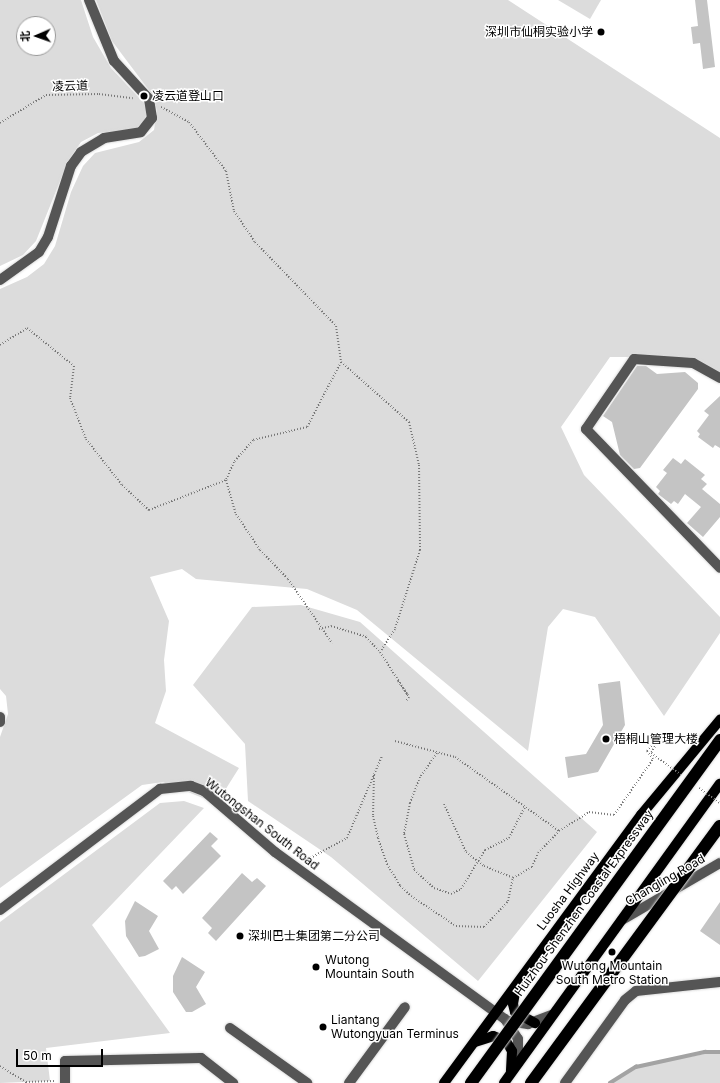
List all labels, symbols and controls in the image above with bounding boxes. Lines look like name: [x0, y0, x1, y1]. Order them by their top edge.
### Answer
north arrow: [16, 16, 56, 56]
place label: 深圳市仙桐实验小学: [485, 25, 593, 39]
marker: 深圳市仙桐实验小学: [596, 27, 606, 37]
text: 北: [18, 31, 32, 42]
street label: 凌云道: [52, 78, 88, 94]
place label: 凌云道登山口: [152, 89, 224, 103]
marker: 凌云道登山口: [139, 91, 149, 101]
place label: 梧桐山管理大楼: [614, 732, 698, 746]
marker: 梧桐山管理大楼: [601, 734, 611, 744]
street label: Wutongshan South Road: [202, 775, 322, 873]
street label: Huizhou-Shenzhen Coastal Expressway: [512, 807, 656, 999]
street label: Luosha Highway: [534, 849, 602, 933]
street label: Changling Road: [623, 851, 707, 909]
place label: 深圳巴士集团第二分公司: [248, 929, 380, 943]
marker: 深圳巴士集团第二分公司: [235, 931, 245, 941]
marker: Wutong Mountain South Metro Station: [607, 947, 617, 957]
place label: Wutong Mountain South: [325, 953, 414, 981]
place label: Wutong Mountain South Metro Station: [556, 959, 668, 987]
marker: Wutong Mountain South: [310, 961, 322, 973]
place label: Liantang Wutongyuan Terminus: [331, 1013, 459, 1041]
marker: Liantang Wutongyuan Terminus: [318, 1022, 328, 1032]
scale bar: [18, 1041, 105, 1067]
text: 50 m: [23, 1048, 52, 1063]

